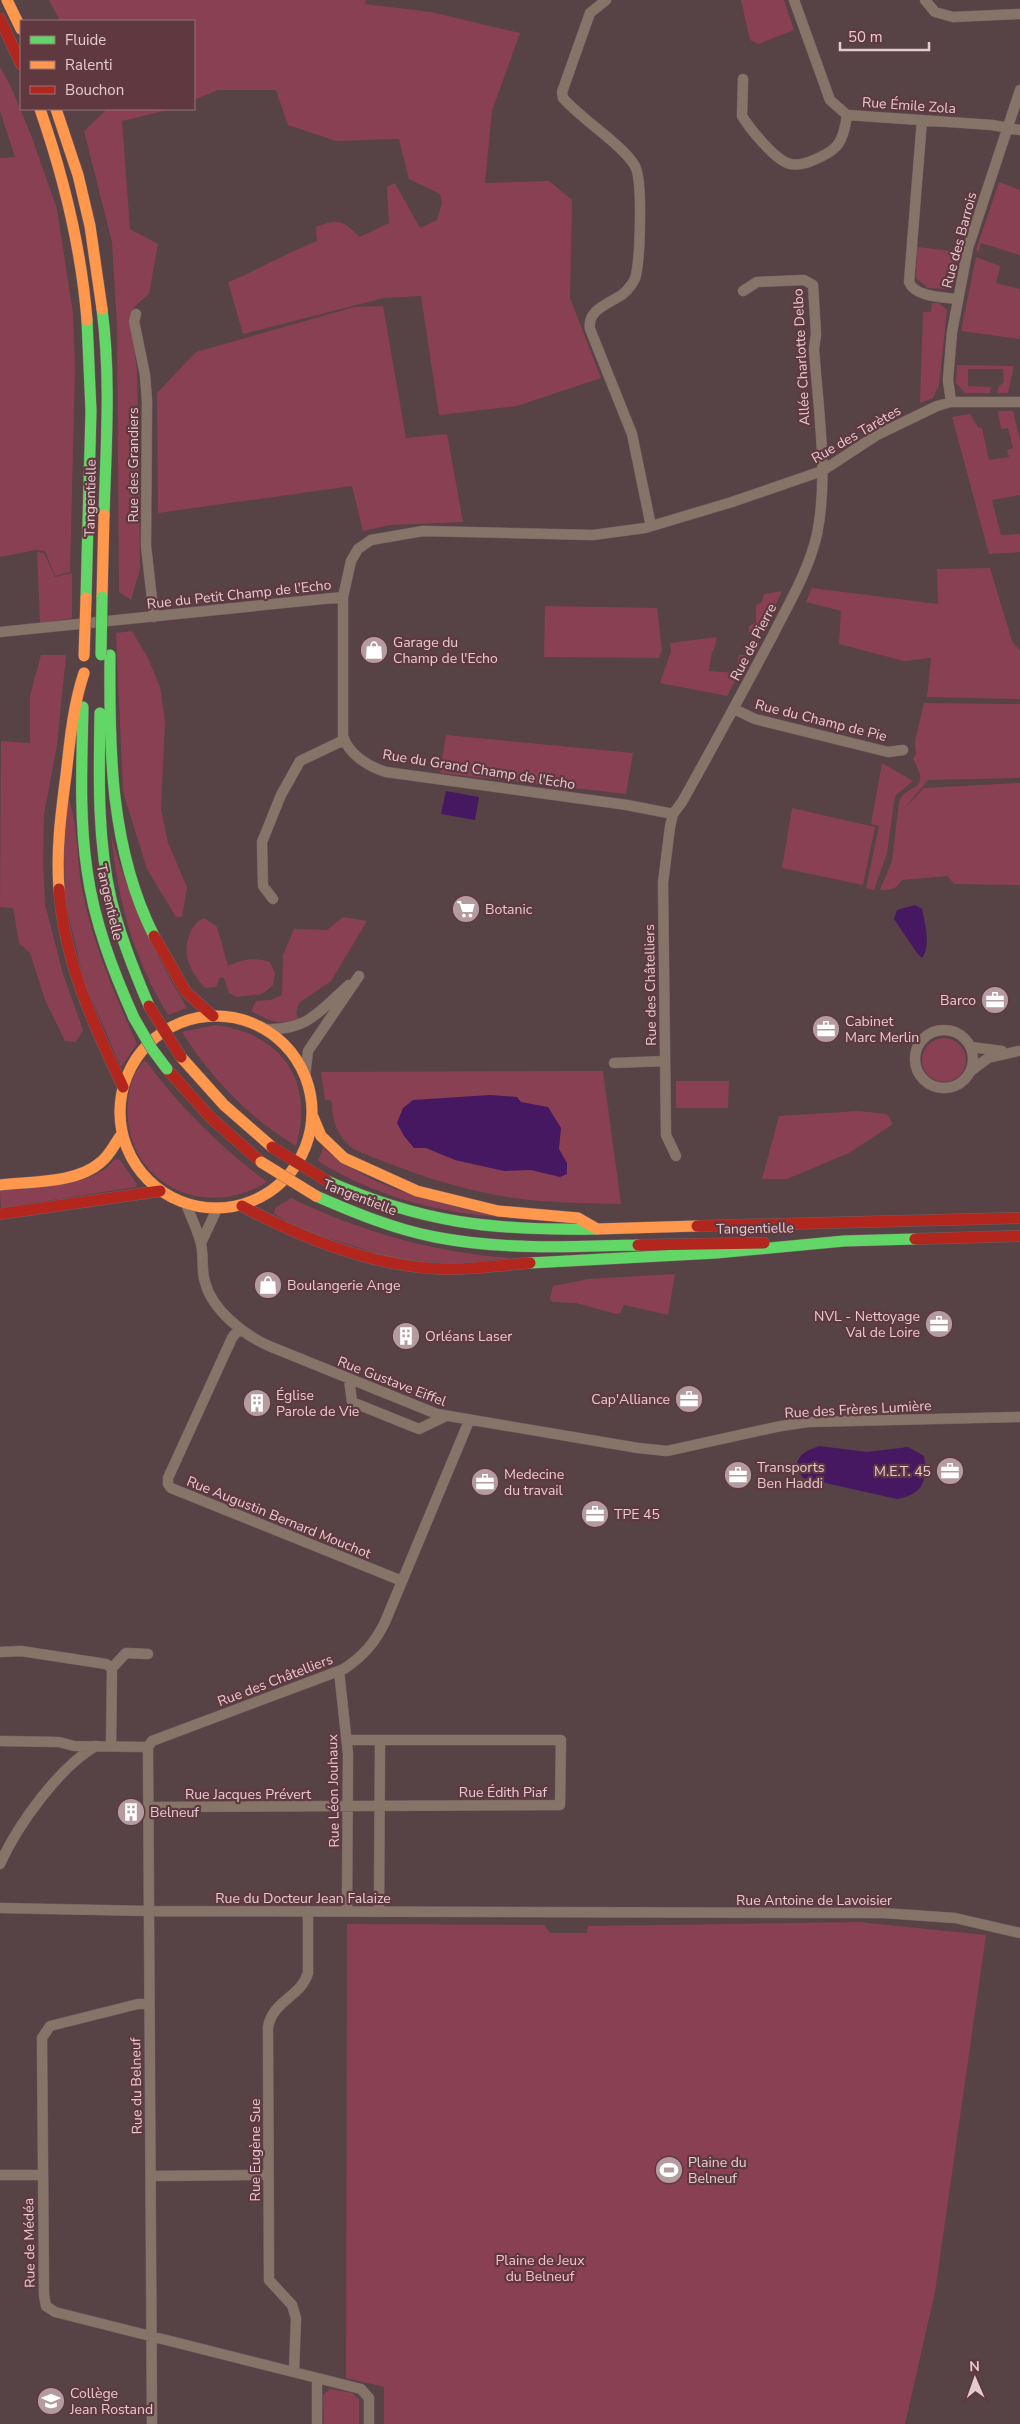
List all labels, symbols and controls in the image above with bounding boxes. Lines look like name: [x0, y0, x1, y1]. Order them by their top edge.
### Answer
legend: [20, 20, 195, 110]
scale bar: [840, 20, 929, 52]
text: 50 m: [848, 27, 883, 47]
text: Fluide: [65, 30, 106, 50]
text: Ralenti: [65, 55, 113, 75]
text: Bouchon: [65, 80, 124, 100]
street label: Rue Émile Zola: [861, 93, 957, 118]
street label: Rue des Barrois: [938, 190, 982, 290]
street label: Allée Charlotte Delbo: [788, 288, 815, 426]
street label: Rue des Tarètes: [808, 401, 905, 468]
street label: Rue des Grandiers: [124, 407, 143, 523]
street label: Tangentielle: [80, 459, 101, 537]
street label: Rue du Petit Champ de l'Echo: [146, 575, 332, 614]
street label: Rue de Pierre: [726, 600, 781, 684]
place label: Garage du Champ de l'Echo: [393, 633, 498, 668]
shop icon: Garage du Champ de l'Echo: [359, 635, 389, 665]
street label: Rue du Champ de Pie: [753, 695, 889, 746]
street label: Rue du Grand Champ de l'Echo: [381, 745, 577, 794]
street label: Tangentielle: [92, 862, 127, 942]
supermarket icon: Botanic: [451, 894, 481, 924]
place label: Botanic: [485, 900, 533, 919]
street label: Rue des Châtelliers: [640, 924, 661, 1046]
office icon: Barco: [980, 985, 1010, 1015]
place label: Barco: [940, 991, 976, 1010]
place label: Cabinet Marc Merlin: [845, 1012, 919, 1047]
office icon: Cabinet Marc Merlin: [811, 1014, 841, 1044]
street label: Tangentielle: [320, 1175, 399, 1220]
street label: Tangentielle: [716, 1218, 794, 1239]
shop icon: Boulangerie Ange: [253, 1270, 283, 1300]
place label: Boulangerie Ange: [287, 1276, 400, 1295]
place label: NVL - Nettoyage Val de Loire: [814, 1307, 920, 1342]
office icon: NVL - Nettoyage Val de Loire: [924, 1309, 954, 1339]
building icon: Orléans Laser: [391, 1321, 421, 1351]
place label: Orléans Laser: [425, 1327, 512, 1346]
street label: Rue Gustave Eiffel: [335, 1352, 450, 1411]
office icon: Cap'Alliance: [674, 1384, 704, 1414]
place label: Église Parole de Vie: [276, 1386, 359, 1421]
building icon: Église Parole de Vie: [242, 1388, 272, 1418]
place label: Cap'Alliance: [591, 1390, 670, 1409]
street label: Rue des Frères Lumière: [784, 1396, 932, 1423]
office icon: M.E.T. 45: [935, 1456, 965, 1486]
place label: Transports Ben Haddi: [757, 1458, 825, 1493]
office icon: Transports Ben Haddi: [723, 1460, 753, 1490]
place label: M.E.T. 45: [874, 1462, 931, 1481]
place label: Medecine du travail: [504, 1465, 564, 1500]
office icon: Medecine du travail: [470, 1467, 500, 1497]
street label: Rue Augustin Bernard Mouchot: [184, 1472, 374, 1563]
office icon: TPE 45: [580, 1499, 610, 1529]
place label: TPE 45: [614, 1505, 660, 1524]
street label: Rue des Châtelliers: [215, 1650, 336, 1711]
street label: Rue Léon Jouhaux: [323, 1734, 344, 1848]
street label: Rue Édith Piaf: [459, 1783, 548, 1802]
street label: Rue Jacques Prévert: [185, 1785, 311, 1804]
building icon: Belneuf: [116, 1797, 146, 1827]
place label: Belneuf: [150, 1803, 199, 1822]
street label: Rue du Docteur Jean Falaize: [215, 1889, 391, 1908]
street label: Rue Antoine de Lavoisier: [736, 1891, 892, 1910]
street label: Rue du Belneuf: [126, 2037, 147, 2135]
street label: Rue Eugène Sue: [246, 2099, 265, 2201]
place label: Plaine du Belneuf: [688, 2153, 747, 2188]
sports icon: Plaine du Belneuf: [654, 2155, 684, 2185]
street label: Rue de Médéa: [19, 2198, 40, 2288]
park label: Plaine de Jeux du Belneuf: [495, 2251, 585, 2286]
north arrow: [950, 2354, 1000, 2404]
text: N: [969, 2357, 980, 2376]
place label: Collège Jean Rostand: [69, 2384, 153, 2419]
school or university icon: Collège Jean Rostand: [36, 2386, 66, 2416]

